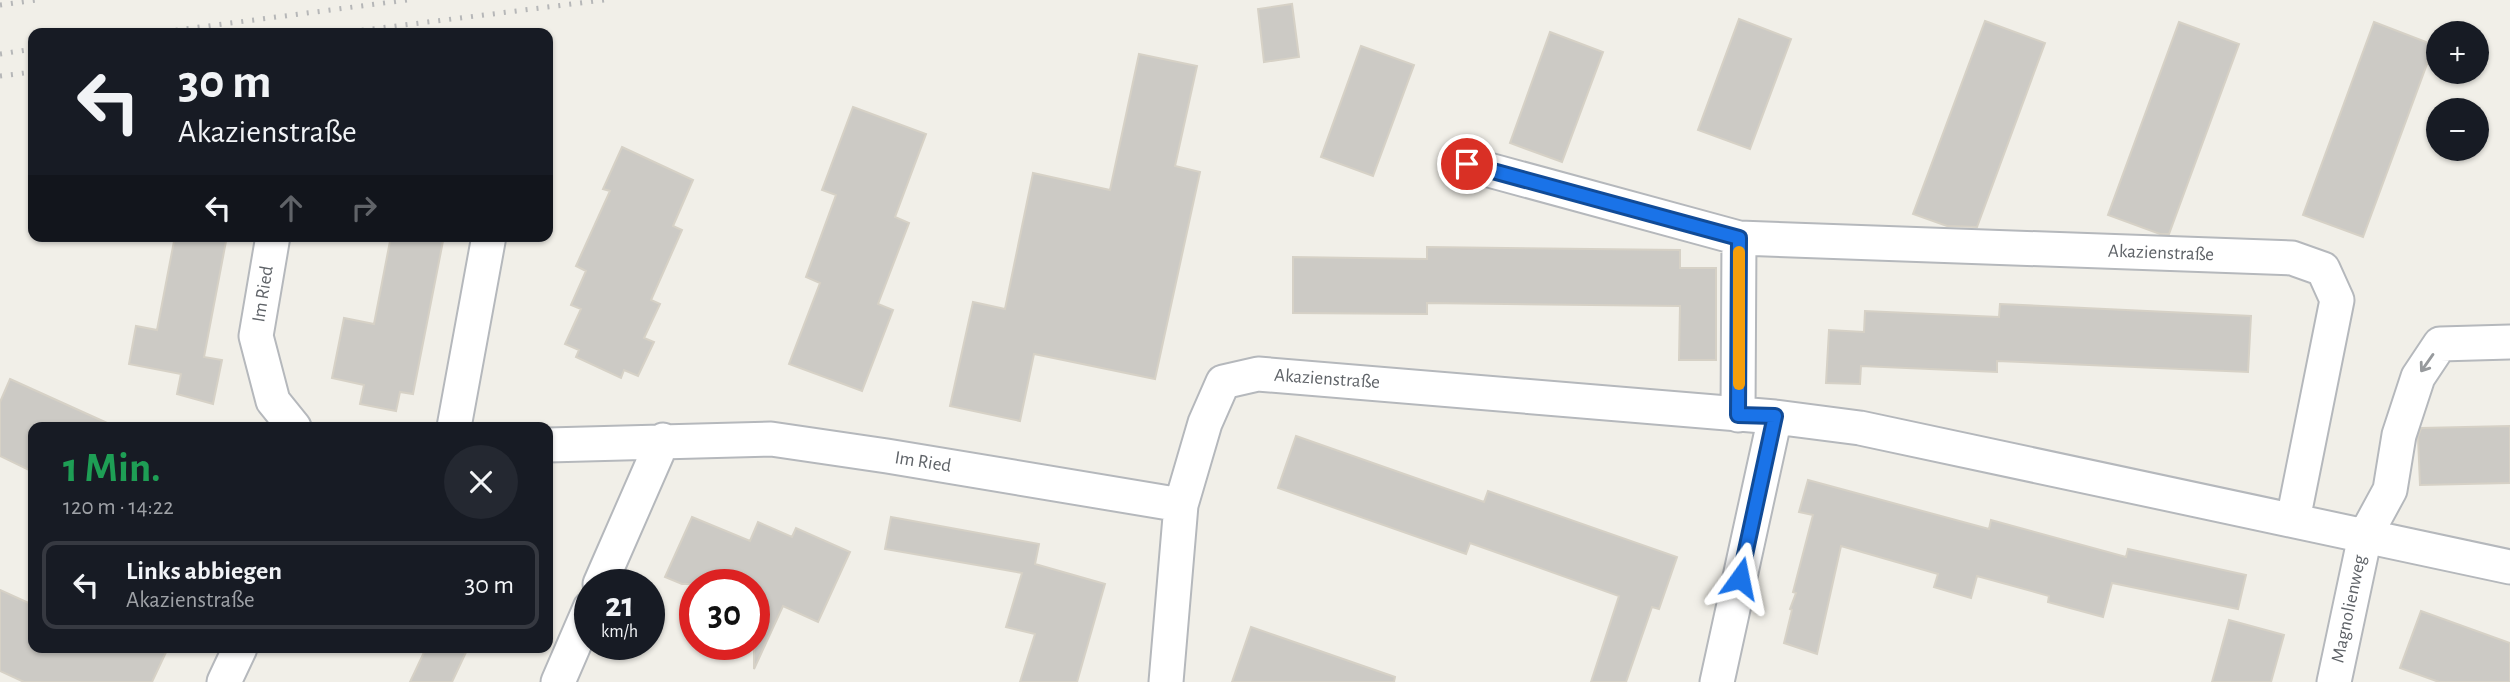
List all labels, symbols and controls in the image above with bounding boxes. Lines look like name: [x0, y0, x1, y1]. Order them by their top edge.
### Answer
map controls: [2426, 21, 2489, 161]
button: +: [2426, 21, 2489, 84]
icon: left: [63, 56, 154, 147]
text: 30 m: [178, 58, 272, 107]
button: −: [2426, 98, 2489, 161]
text: Akazienstraße: [178, 116, 357, 148]
pin: [1437, 134, 1497, 194]
icon: arrive: [1448, 145, 1486, 183]
icon: left: [199, 189, 237, 227]
icon: ahead: [272, 189, 310, 227]
icon: right: [345, 189, 383, 227]
street label: Akazienstraße: [2108, 242, 2214, 264]
street label: Im Ried: [249, 264, 277, 324]
one-way arrow: [2420, 353, 2434, 372]
street label: Akazienstraße: [1273, 366, 1381, 392]
button: close: [444, 445, 518, 519]
text: 1 Min.: [63, 447, 161, 489]
street label: Im Ried: [893, 448, 953, 476]
text: 120 m · 14:22: [63, 496, 174, 519]
position arrow: [1703, 541, 1777, 615]
street label: Magnolienweg: [2328, 553, 2370, 665]
text: Links abbiegen: [126, 558, 282, 584]
icon: left: [67, 566, 105, 604]
speed limit sign: 30: [679, 569, 770, 660]
text: 30 m: [464, 572, 514, 598]
text: 21: [605, 588, 634, 623]
text: Akazienstraße: [126, 589, 254, 612]
text: km/h: [601, 623, 638, 641]

